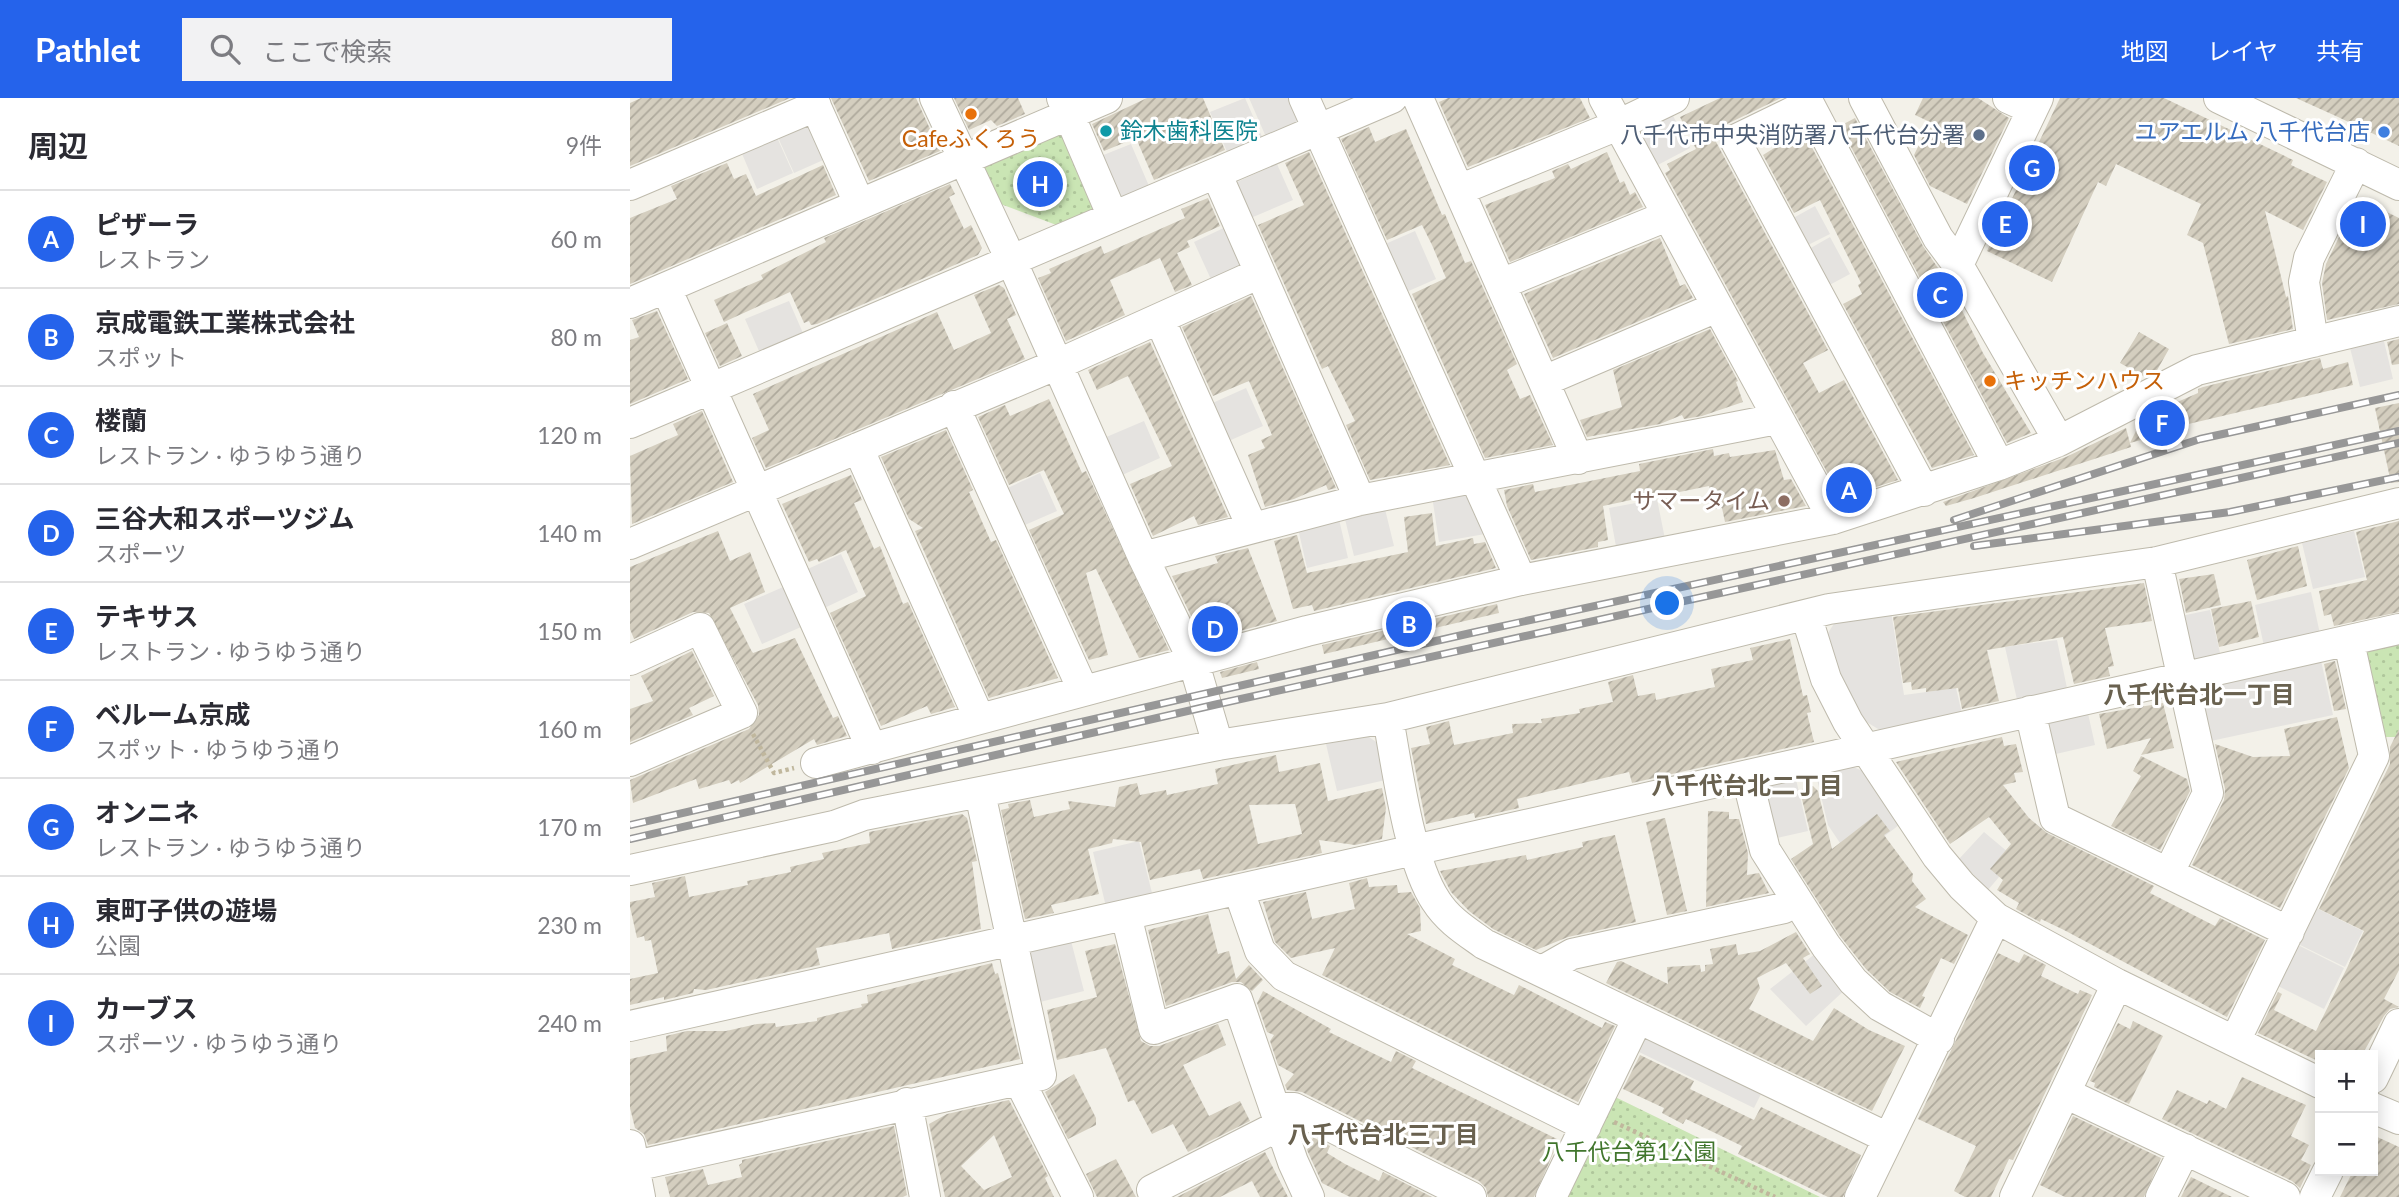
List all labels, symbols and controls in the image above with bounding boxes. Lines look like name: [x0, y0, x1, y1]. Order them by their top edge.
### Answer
search box: [182, 18, 672, 81]
text: Pathlet: [35, 29, 140, 69]
icon: search: [206, 30, 244, 68]
text: ここで検索: [262, 35, 392, 67]
text: 地図: [2121, 36, 2169, 65]
text: レイヤ: [2207, 36, 2278, 65]
text: 共有: [2316, 36, 2364, 65]
marker: Cafeふくろう: [963, 106, 979, 122]
place label: 鈴木歯科医院: [1120, 116, 1258, 144]
place label: ユアエルム 八千代台店: [2135, 117, 2370, 145]
place label: 八千代市中央消防署八千代台分署: [1620, 120, 1965, 148]
marker: 鈴木歯科医院: [1098, 123, 1114, 139]
place label: Cafeふくろう: [902, 124, 1040, 152]
marker: ユアエルム 八千代台店: [2376, 124, 2392, 140]
text: 周辺: [28, 127, 88, 163]
marker: 八千代市中央消防署八千代台分署: [1971, 127, 1987, 143]
text: 9件: [566, 131, 602, 159]
pin: G: [2009, 142, 2055, 194]
pin: H: [1017, 158, 1063, 210]
pin: E: [1982, 198, 2028, 250]
pin: I: [2340, 198, 2386, 250]
text: ピザーラ: [95, 208, 199, 240]
text: A: [43, 225, 59, 253]
text: 60 m: [551, 225, 602, 253]
text: レストラン: [95, 245, 210, 273]
pin: C: [1917, 269, 1963, 321]
text: 京成電鉄工業株式会社: [95, 306, 355, 338]
text: B: [43, 323, 59, 351]
text: 80 m: [551, 323, 602, 351]
text: スポット: [95, 343, 187, 371]
place label: キッチンハウス: [2004, 366, 2165, 394]
marker: キッチンハウス: [1982, 373, 1998, 389]
pin: F: [2139, 397, 2185, 449]
text: 楼蘭: [95, 404, 147, 436]
text: C: [43, 421, 59, 449]
text: 120 m: [537, 421, 602, 449]
text: レストラン · ゆうゆう通り: [95, 441, 366, 469]
pin: A: [1826, 464, 1872, 516]
place label: サマータイム: [1632, 486, 1770, 514]
marker: サマータイム: [1776, 493, 1792, 509]
text: 三谷大和スポーツジム: [95, 502, 354, 534]
text: D: [42, 519, 60, 547]
text: 140 m: [537, 519, 602, 547]
text: スポーツ: [95, 539, 187, 567]
your location: [1650, 586, 1684, 620]
pin: B: [1386, 598, 1432, 650]
text: テキサス: [95, 600, 198, 632]
pin: D: [1192, 603, 1238, 655]
text: E: [44, 617, 58, 645]
text: 150 m: [537, 617, 602, 645]
text: レストラン · ゆうゆう通り: [95, 637, 366, 665]
district label: 八千代台北一丁目: [2103, 679, 2295, 708]
text: ベルーム京成: [95, 698, 250, 730]
text: F: [44, 715, 58, 743]
text: 160 m: [537, 715, 602, 743]
text: スポット · ゆうゆう通り: [95, 735, 343, 763]
district label: 八千代台北二丁目: [1651, 770, 1843, 799]
text: オンニネ: [95, 796, 199, 828]
text: G: [43, 813, 59, 841]
text: 170 m: [537, 813, 602, 841]
text: レストラン · ゆうゆう通り: [95, 833, 366, 861]
text: 東町子供の遊場: [95, 894, 277, 926]
text: H: [42, 911, 60, 939]
text: 230 m: [537, 911, 602, 939]
text: 公園: [95, 931, 141, 959]
text: カーブス: [95, 992, 197, 1024]
text: I: [48, 1009, 54, 1037]
text: 240 m: [537, 1009, 602, 1037]
text: スポーツ · ゆうゆう通り: [95, 1029, 342, 1057]
map controls: [2315, 1050, 2378, 1176]
button: +: [2315, 1050, 2378, 1113]
button: −: [2315, 1113, 2378, 1176]
district label: 八千代台北三丁目: [1287, 1119, 1479, 1148]
park label: 八千代台第1公園: [1542, 1137, 1716, 1165]

